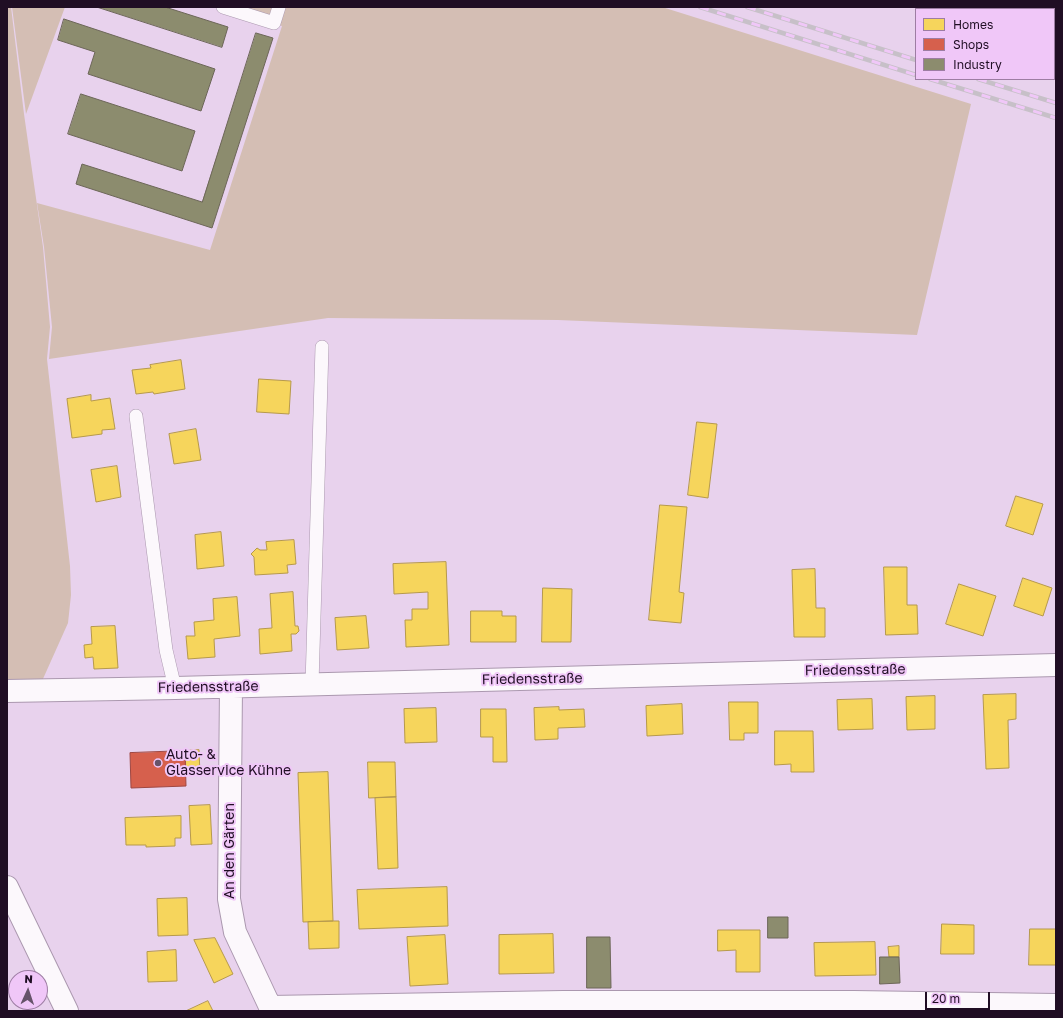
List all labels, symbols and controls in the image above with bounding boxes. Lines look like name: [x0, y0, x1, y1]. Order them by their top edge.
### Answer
legend: [915, 8, 1055, 80]
text: Homes: [953, 17, 993, 32]
text: Shops: [953, 37, 989, 52]
text: Industry: [953, 57, 1002, 72]
street label: Friedensstraße: [804, 661, 906, 679]
street label: Friedensstraße: [481, 670, 583, 688]
street label: Friedensstraße: [157, 678, 259, 696]
place label: Auto- & Glasservice Kühne: [166, 747, 291, 780]
marker: Auto- & Glasservice Kühne: [153, 758, 163, 768]
street label: An den Gärten: [222, 803, 238, 899]
north arrow: [8, 970, 48, 1010]
text: N: [24, 972, 33, 985]
scale bar: [927, 984, 992, 1010]
text: 20 m: [932, 991, 960, 1006]

